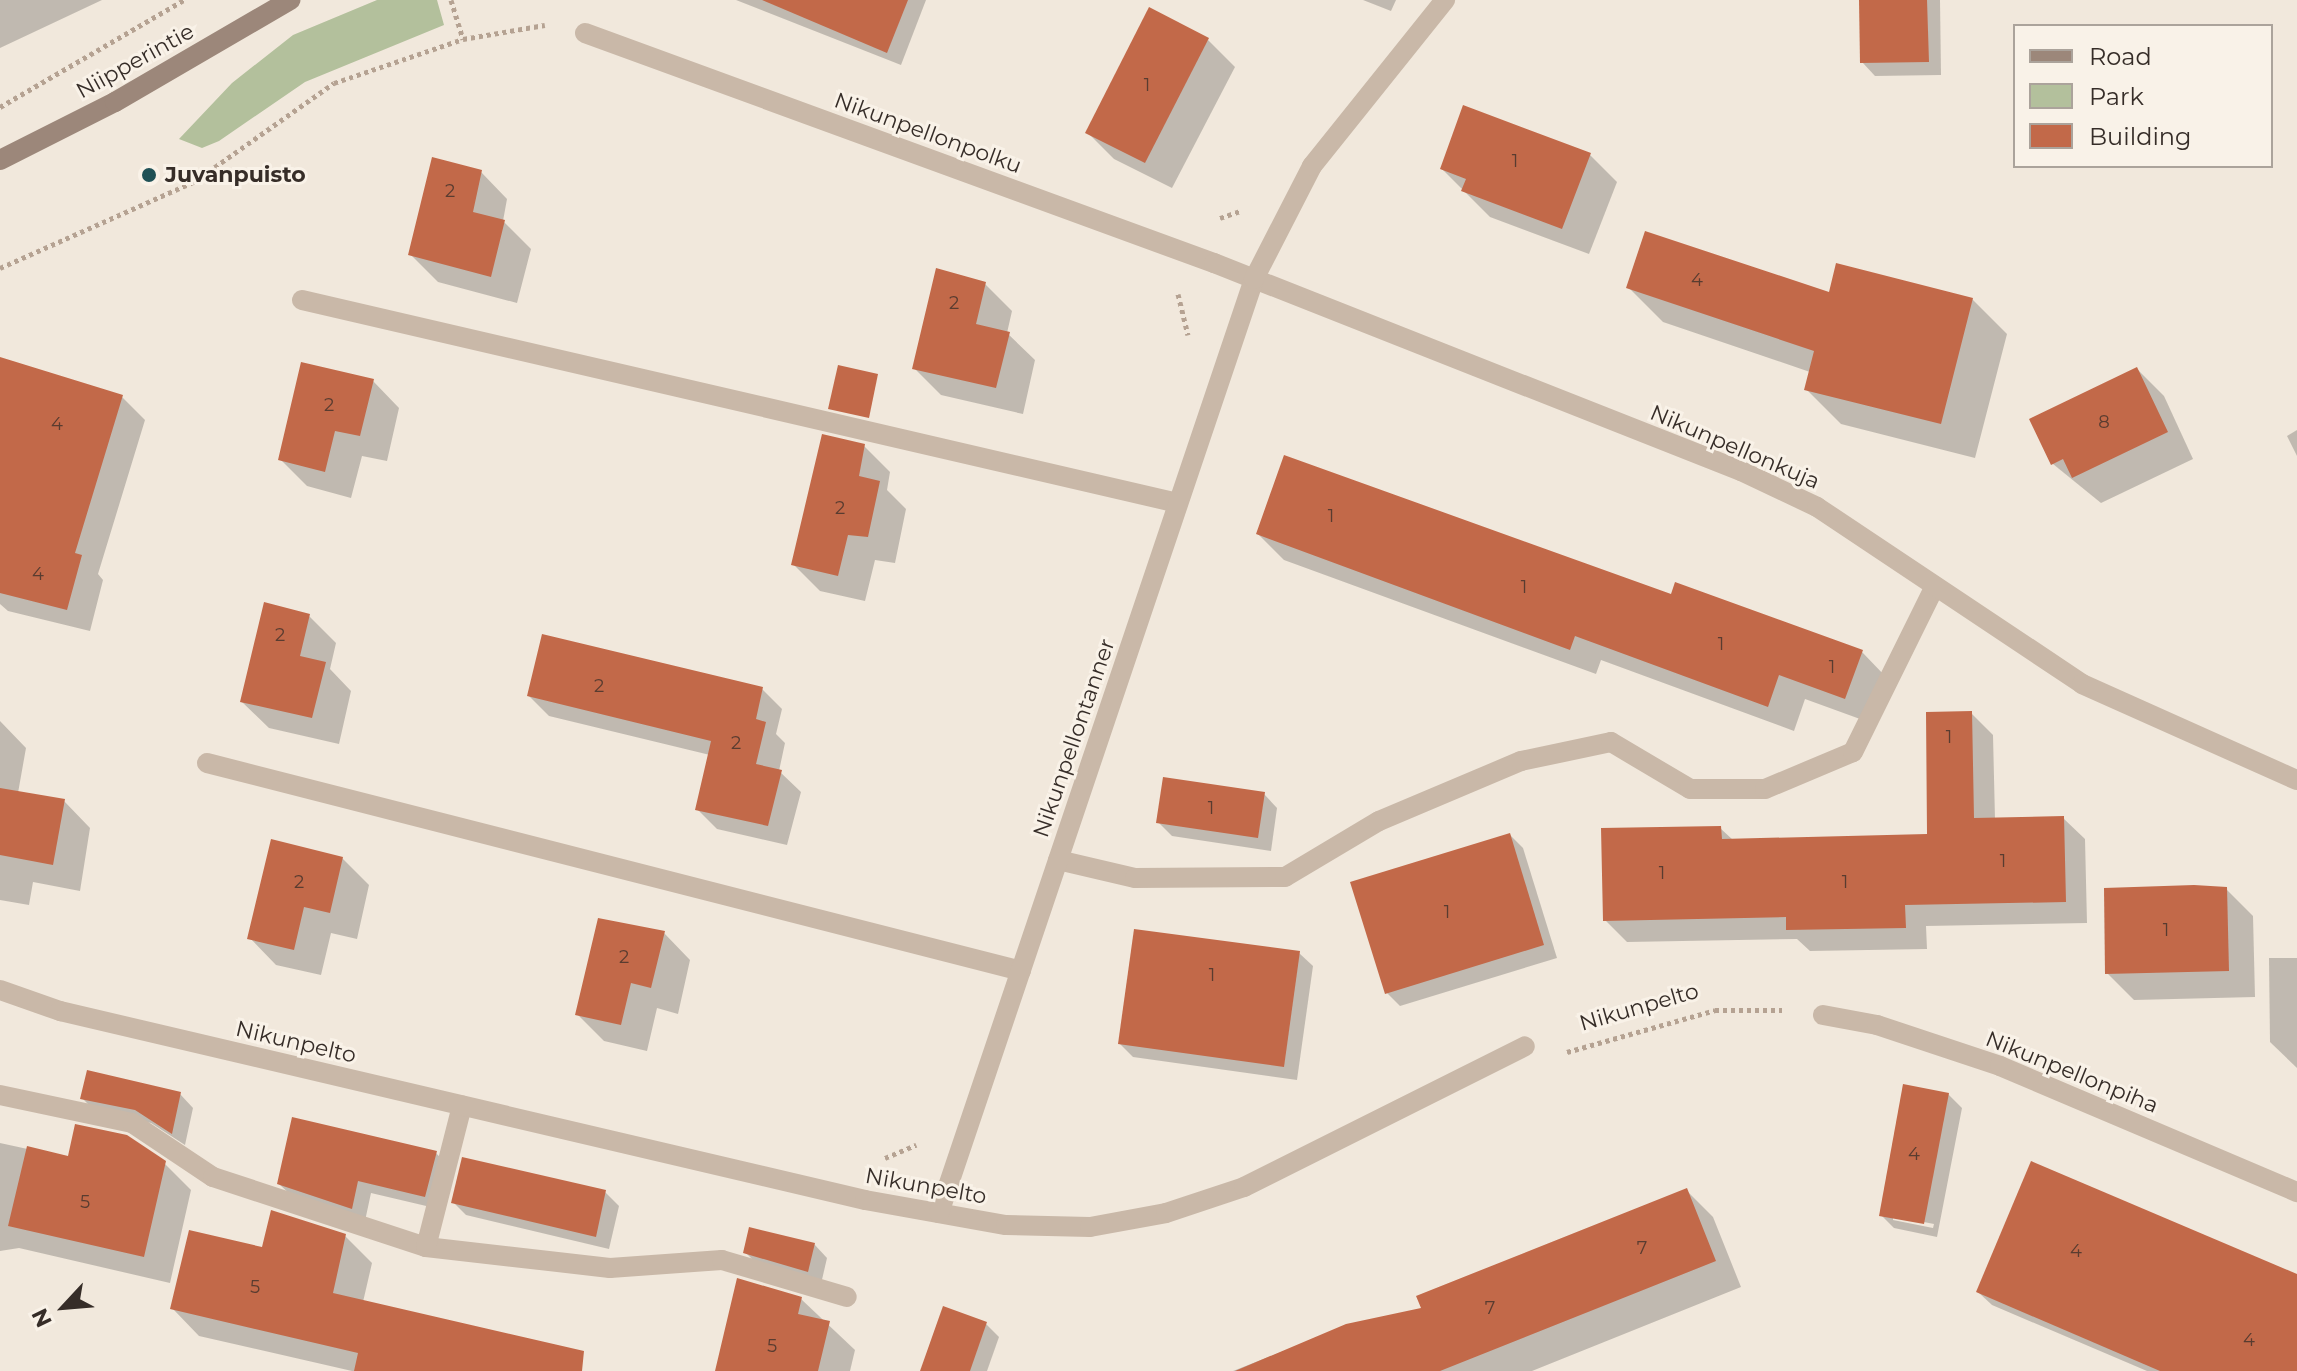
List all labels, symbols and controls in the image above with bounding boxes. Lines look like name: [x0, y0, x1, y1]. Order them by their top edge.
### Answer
street label: Niipperintie: [72, 18, 198, 104]
legend: [2013, 24, 2273, 168]
text: Road: [2089, 42, 2152, 71]
house number: 1: [1144, 74, 1150, 96]
text: Park: [2089, 82, 2144, 111]
street label: Nikunpellonpolku: [831, 87, 1025, 179]
text: Building: [2089, 122, 2192, 151]
house number: 1: [1512, 150, 1518, 172]
place label: Juvanpuisto: [165, 162, 306, 188]
marker: Juvanpuisto: [140, 166, 158, 184]
house number: 2: [445, 180, 455, 202]
house number: 4: [1691, 269, 1703, 291]
house number: 2: [949, 292, 959, 314]
house number: 2: [324, 394, 334, 416]
street label: Nikunpellonkuja: [1646, 399, 1824, 495]
house number: 8: [2098, 411, 2110, 433]
house number: 4: [51, 413, 63, 435]
house number: 2: [835, 497, 845, 519]
house number: 1: [1328, 505, 1334, 527]
house number: 4: [32, 563, 44, 585]
house number: 1: [1521, 576, 1527, 598]
house number: 2: [275, 624, 285, 646]
house number: 1: [1718, 633, 1724, 655]
street label: Nikunpellontanner: [1028, 635, 1120, 841]
house number: 1: [1829, 656, 1835, 678]
house number: 2: [594, 675, 604, 697]
house number: 1: [1946, 726, 1952, 748]
house number: 2: [731, 732, 741, 754]
house number: 1: [1208, 797, 1214, 819]
house number: 1: [2000, 850, 2006, 872]
house number: 1: [1659, 862, 1665, 884]
house number: 2: [294, 871, 304, 893]
house number: 1: [1842, 871, 1848, 893]
house number: 1: [1444, 901, 1450, 923]
house number: 1: [2163, 919, 2169, 941]
house number: 2: [619, 946, 629, 968]
house number: 1: [1209, 964, 1215, 986]
street label: Nikunpelto: [1576, 977, 1702, 1037]
street label: Nikunpelto: [233, 1015, 359, 1069]
street label: Nikunpellonpiha: [1982, 1025, 2162, 1119]
house number: 4: [1908, 1143, 1920, 1165]
street label: Nikunpelto: [863, 1162, 989, 1210]
house number: 5: [80, 1191, 90, 1213]
house number: 7: [1637, 1237, 1647, 1259]
house number: 4: [2070, 1240, 2082, 1262]
north arrow: [24, 1267, 104, 1347]
house number: 5: [250, 1276, 260, 1298]
house number: 7: [1485, 1297, 1495, 1319]
text: N: [26, 1304, 58, 1332]
house number: 4: [2243, 1329, 2255, 1351]
house number: 5: [767, 1335, 777, 1357]

